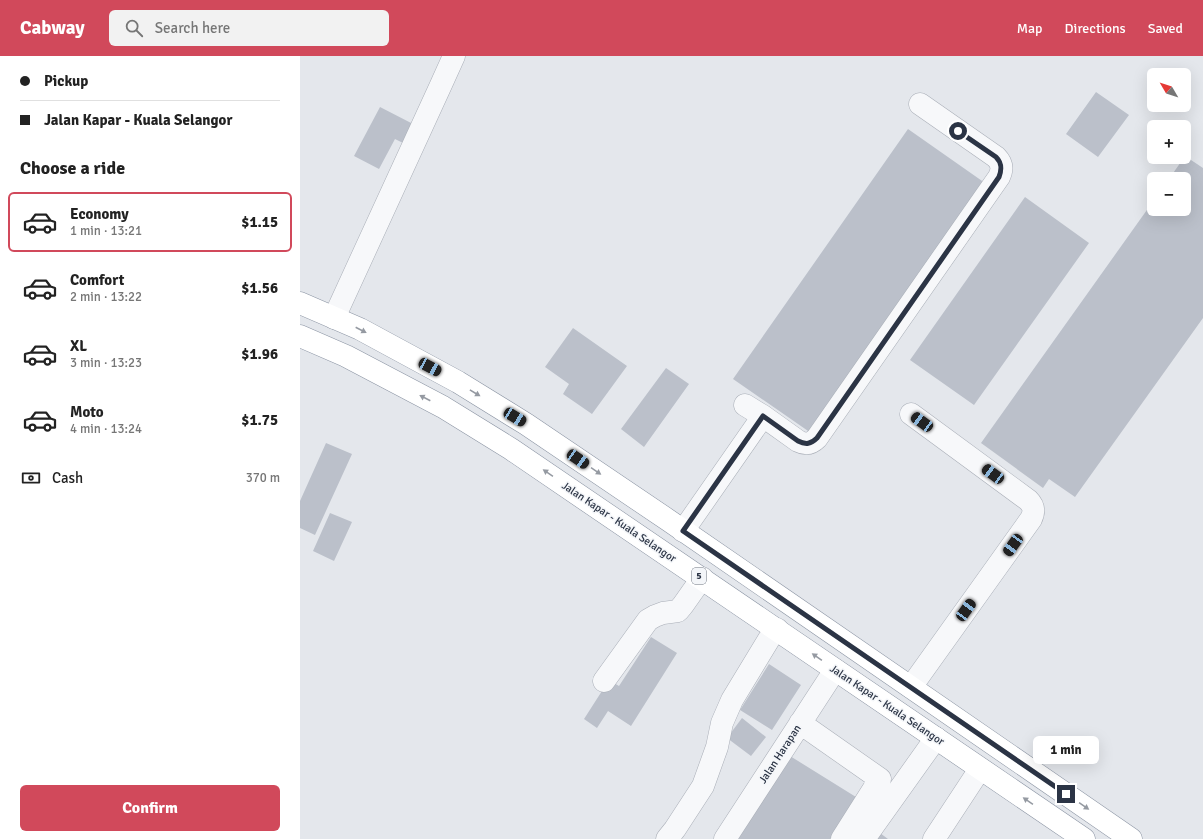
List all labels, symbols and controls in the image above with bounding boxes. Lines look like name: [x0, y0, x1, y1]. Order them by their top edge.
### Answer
search box: [109, 10, 389, 46]
text: Cabway: [20, 16, 85, 40]
icon: search: [123, 17, 145, 39]
text: Search here: [155, 19, 230, 37]
text: Map: [1017, 20, 1043, 37]
text: Directions: [1065, 20, 1126, 37]
text: Saved: [1148, 20, 1183, 37]
north arrow: [1147, 68, 1191, 112]
map controls: [1147, 68, 1191, 216]
text: Pickup: [44, 72, 88, 90]
text: Jalan Kapar - Kuala Selangor: [44, 111, 232, 129]
button: +: [1147, 120, 1191, 164]
route start: [949, 122, 967, 140]
text: Choose a ride: [20, 157, 125, 179]
button: −: [1147, 172, 1191, 216]
icon: car: [22, 204, 58, 240]
text: Economy: [70, 205, 129, 223]
text: $1.15: [241, 213, 278, 231]
text: 1 min · 13:21: [70, 223, 142, 239]
icon: car: [22, 270, 58, 306]
text: Comfort: [70, 271, 124, 289]
text: $1.56: [241, 279, 278, 297]
text: 2 min · 13:22: [70, 289, 142, 305]
one-way arrow: [356, 327, 367, 333]
icon: car: [22, 336, 58, 372]
text: XL: [70, 337, 87, 355]
text: $1.96: [241, 345, 278, 363]
text: 3 min · 13:23: [70, 355, 142, 371]
car: [417, 356, 443, 378]
one-way arrow: [469, 389, 481, 396]
one-way arrow: [420, 394, 431, 401]
icon: car: [22, 402, 58, 438]
text: Moto: [70, 403, 104, 421]
car: [502, 406, 528, 428]
car: [909, 410, 935, 434]
text: $1.75: [241, 411, 278, 429]
text: 4 min · 13:24: [70, 421, 142, 437]
car: [565, 447, 591, 471]
car: [980, 462, 1006, 486]
icon: cash: [20, 467, 42, 489]
one-way arrow: [591, 467, 601, 475]
text: Cash: [52, 469, 83, 487]
text: 370 m: [246, 470, 280, 486]
one-way arrow: [542, 470, 553, 477]
street label: Jalan Kapar - Kuala Selangor: [559, 479, 679, 565]
car: [1001, 532, 1025, 558]
road number: 5: [692, 568, 706, 584]
car: [954, 597, 978, 623]
one-way arrow: [812, 653, 822, 661]
street label: Jalan Kapar - Kuala Selangor: [827, 662, 947, 748]
street label: Jalan Harapan: [756, 722, 804, 786]
callout: 1 min: [1033, 736, 1099, 764]
text: 1 min: [1050, 742, 1082, 758]
button: Confirm: [20, 785, 280, 831]
route end: [1057, 785, 1075, 803]
one-way arrow: [1023, 797, 1034, 805]
one-way arrow: [1078, 803, 1090, 810]

